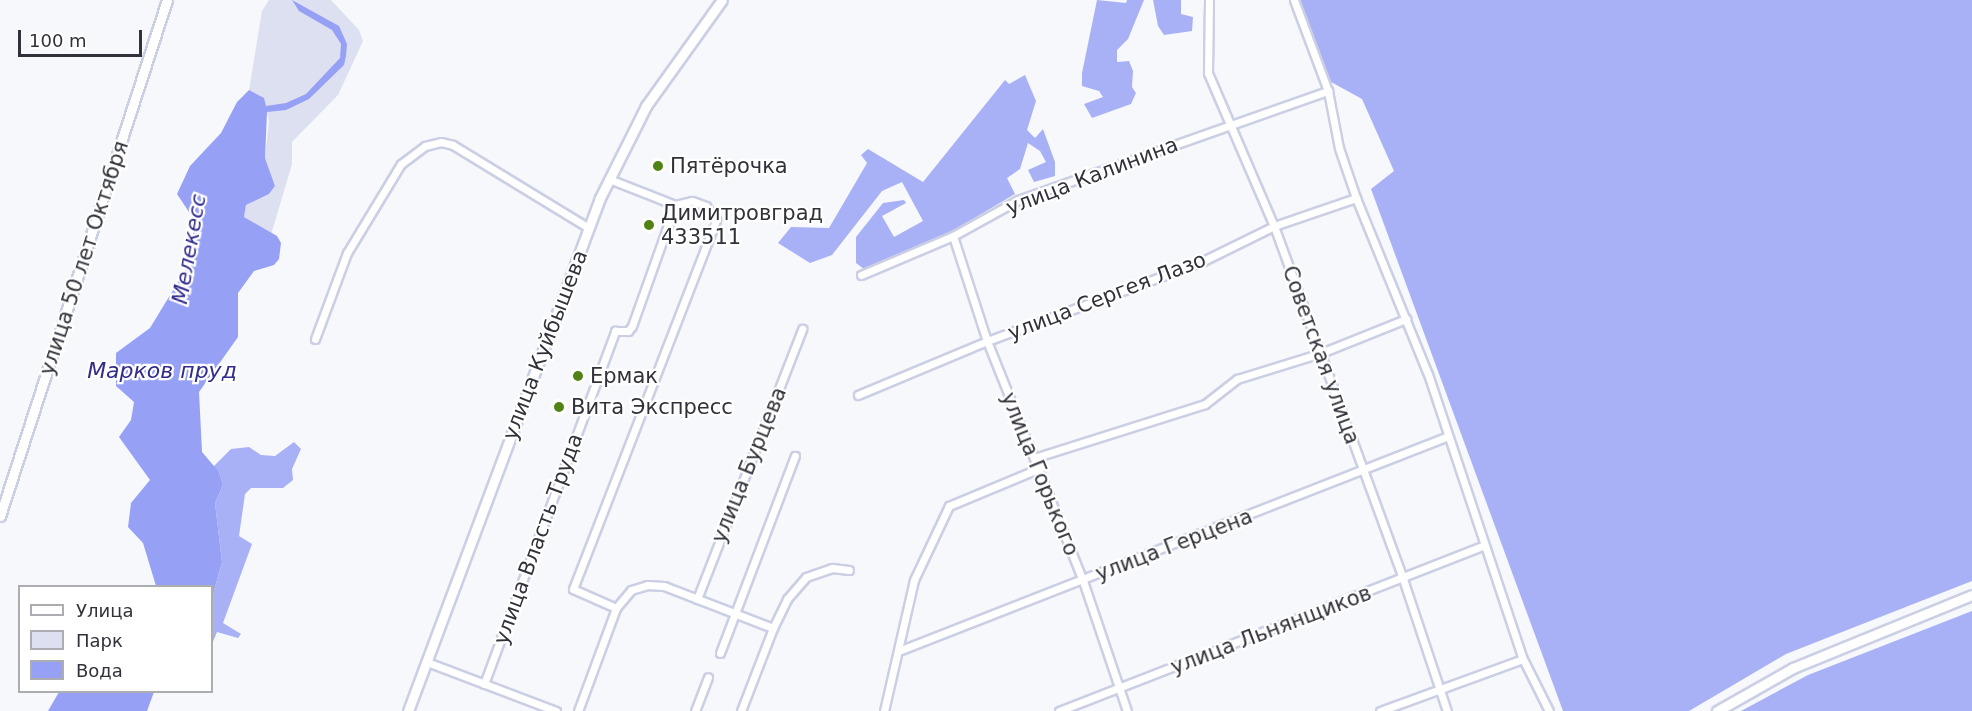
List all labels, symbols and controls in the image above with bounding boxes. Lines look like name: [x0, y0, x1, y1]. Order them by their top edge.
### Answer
scale bar: [21, 18, 146, 56]
text: 100 m: [29, 30, 87, 51]
street label: улица Калинина: [1002, 132, 1182, 220]
street label: улица 50 лет Октября: [34, 138, 134, 378]
place label: Пятёрочка: [670, 153, 788, 179]
marker: Пятёрочка: [651, 159, 665, 173]
water label: Мелекесс: [166, 192, 212, 306]
place label: Димитровград 433511: [661, 200, 823, 250]
marker: Димитровград 433511: [642, 218, 656, 232]
street label: улица Куйбышева: [497, 247, 593, 443]
street label: улица Сергея Лазо: [1004, 247, 1210, 345]
street label: Советская улица: [1277, 262, 1365, 448]
water label: Марков пруд: [87, 358, 237, 384]
place label: Ермак: [590, 363, 658, 389]
marker: Ермак: [571, 369, 585, 383]
street label: улица Бурцева: [706, 383, 792, 547]
street label: улица Горького: [996, 389, 1084, 559]
place label: Вита Экспресс: [571, 394, 733, 420]
marker: Вита Экспресс: [552, 400, 566, 414]
street label: улица Власть Труда: [488, 430, 588, 648]
street label: улица Герцена: [1092, 503, 1256, 587]
street label: улица Льнянщиков: [1167, 580, 1375, 680]
legend: [18, 585, 213, 693]
text: Улица: [76, 600, 133, 621]
text: Парк: [76, 630, 123, 651]
text: Вода: [76, 660, 123, 681]

